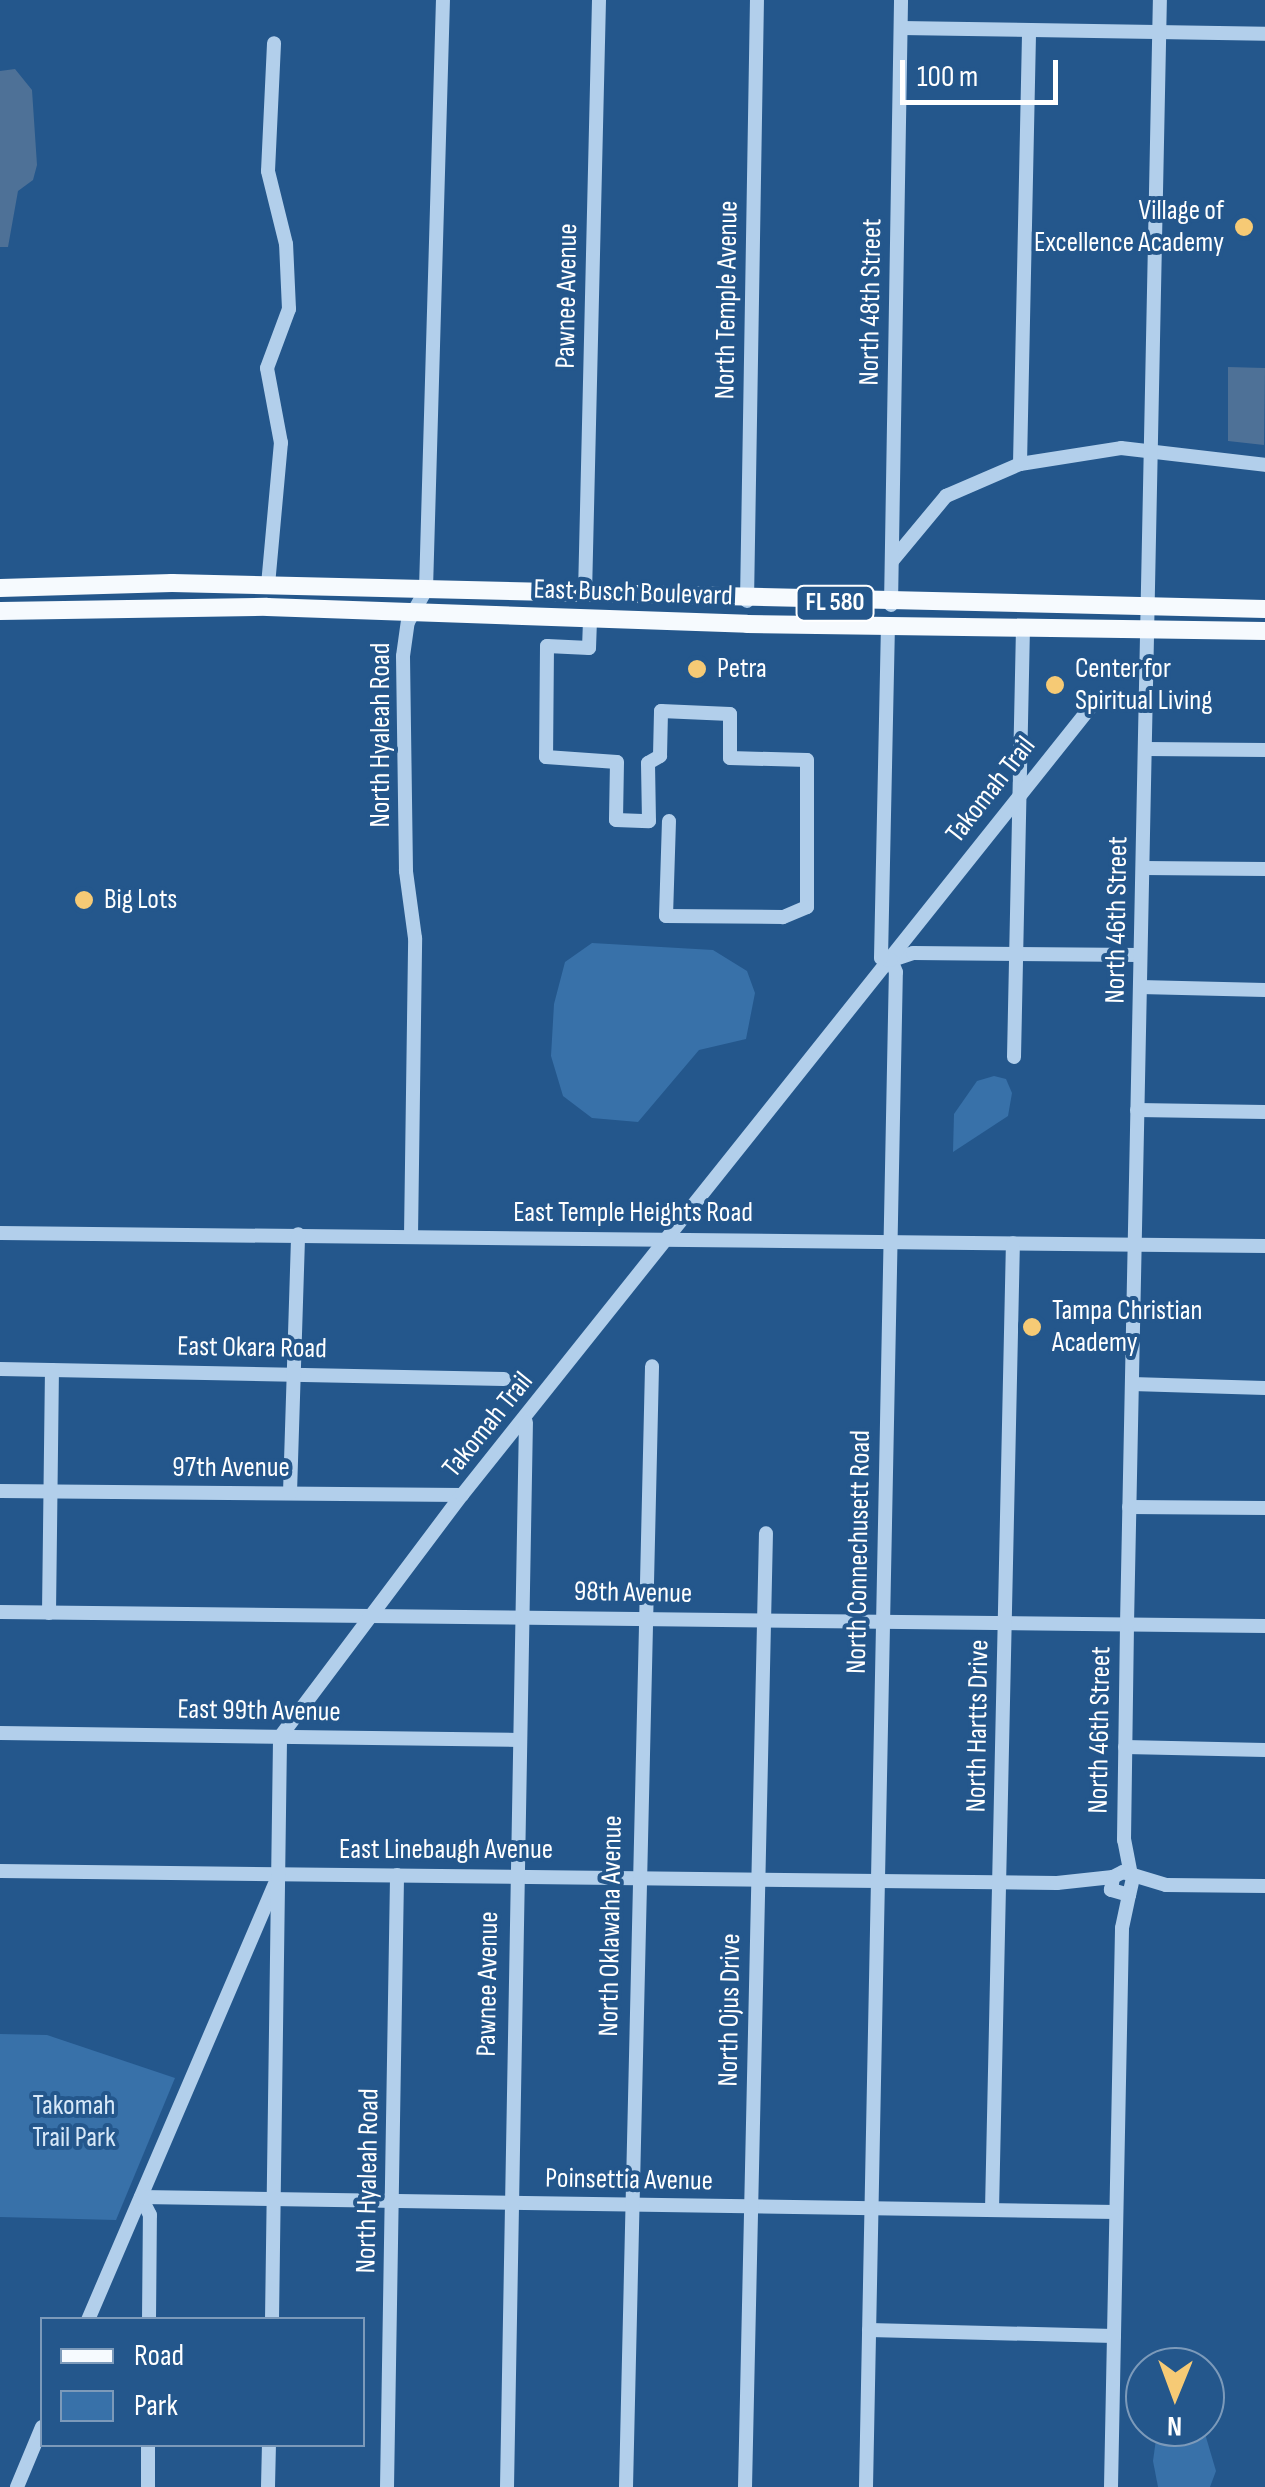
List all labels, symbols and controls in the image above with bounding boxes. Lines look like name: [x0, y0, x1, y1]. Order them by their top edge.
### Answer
scale bar: [905, 40, 1062, 102]
text: 100 m: [917, 59, 978, 95]
place label: Village of Excellence Academy: [1034, 194, 1224, 260]
street label: North Temple Avenue: [708, 200, 746, 400]
marker: Village of Excellence Academy: [1233, 216, 1255, 238]
street label: North 48th Street: [853, 218, 889, 386]
street label: Pawnee Avenue: [549, 223, 585, 369]
street label: East Busch Boulevard: [533, 573, 733, 613]
road number: FL 580: [795, 583, 875, 623]
street label: North Hyaleah Road: [364, 643, 398, 827]
place label: Petra: [717, 652, 767, 686]
place label: Center for Spiritual Living: [1075, 652, 1212, 718]
marker: Petra: [686, 658, 708, 680]
marker: Center for Spiritual Living: [1044, 674, 1066, 696]
street label: Takomah Trail: [939, 730, 1043, 850]
street label: North 46th Street: [1099, 836, 1135, 1004]
place label: Big Lots: [104, 883, 177, 917]
marker: Big Lots: [73, 889, 95, 911]
street label: East Temple Heights Road: [513, 1196, 753, 1230]
place label: Tampa Christian Academy: [1052, 1294, 1202, 1360]
marker: Tampa Christian Academy: [1021, 1316, 1043, 1338]
street label: East Okara Road: [177, 1330, 327, 1366]
street label: Takomah Trail: [435, 1366, 541, 1484]
street label: North Connechusett Road: [840, 1430, 878, 1674]
street label: 97th Avenue: [172, 1451, 290, 1485]
street label: 98th Avenue: [574, 1575, 692, 1611]
street label: North Hartts Drive: [960, 1639, 996, 1813]
street label: North 46th Street: [1082, 1646, 1118, 1814]
street label: East 99th Avenue: [177, 1693, 341, 1729]
street label: North Oklawaha Avenue: [592, 1815, 630, 2037]
street label: East Linebaugh Avenue: [339, 1833, 553, 1867]
street label: Pawnee Avenue: [470, 1911, 506, 2057]
street label: North Ojus Drive: [712, 1933, 748, 2087]
street label: North Hyaleah Road: [350, 2088, 386, 2274]
park label: Takomah Trail Park: [32, 2089, 116, 2155]
street label: Poinsettia Avenue: [545, 2162, 713, 2198]
legend: [40, 2317, 365, 2447]
text: Road: [134, 2338, 184, 2374]
north arrow: [1125, 2347, 1225, 2447]
text: Park: [134, 2388, 178, 2424]
text: N: [1167, 2409, 1182, 2442]

